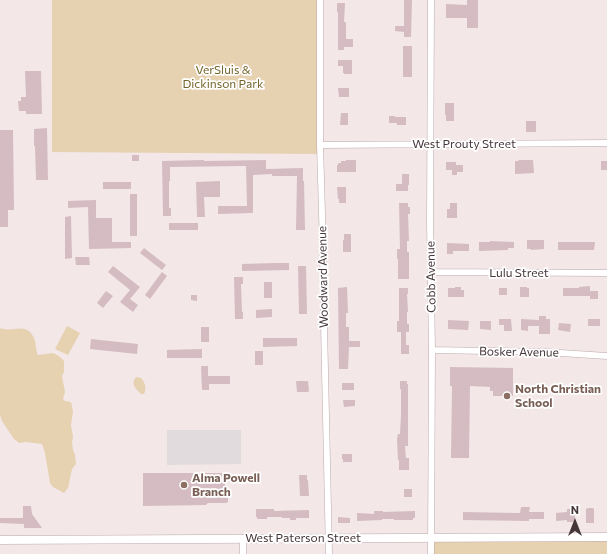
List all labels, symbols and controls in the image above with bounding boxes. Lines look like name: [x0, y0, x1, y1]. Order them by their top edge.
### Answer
park label: VerSluis & Dickinson Park: [182, 63, 264, 91]
street label: West Prouty Street: [412, 137, 516, 151]
street label: Woodward Avenue: [315, 226, 331, 328]
street label: Cobb Avenue: [423, 241, 439, 313]
street label: Lulu Street: [489, 266, 549, 280]
street label: Bosker Avenue: [479, 344, 559, 360]
place label: North Christian School: [515, 382, 601, 410]
marker: North Christian School: [502, 391, 512, 401]
place label: Alma Powell Branch: [192, 471, 260, 499]
marker: Alma Powell Branch: [179, 480, 189, 490]
north arrow: [555, 502, 595, 542]
text: N: [571, 503, 579, 516]
street label: West Paterson Street: [245, 531, 361, 545]

